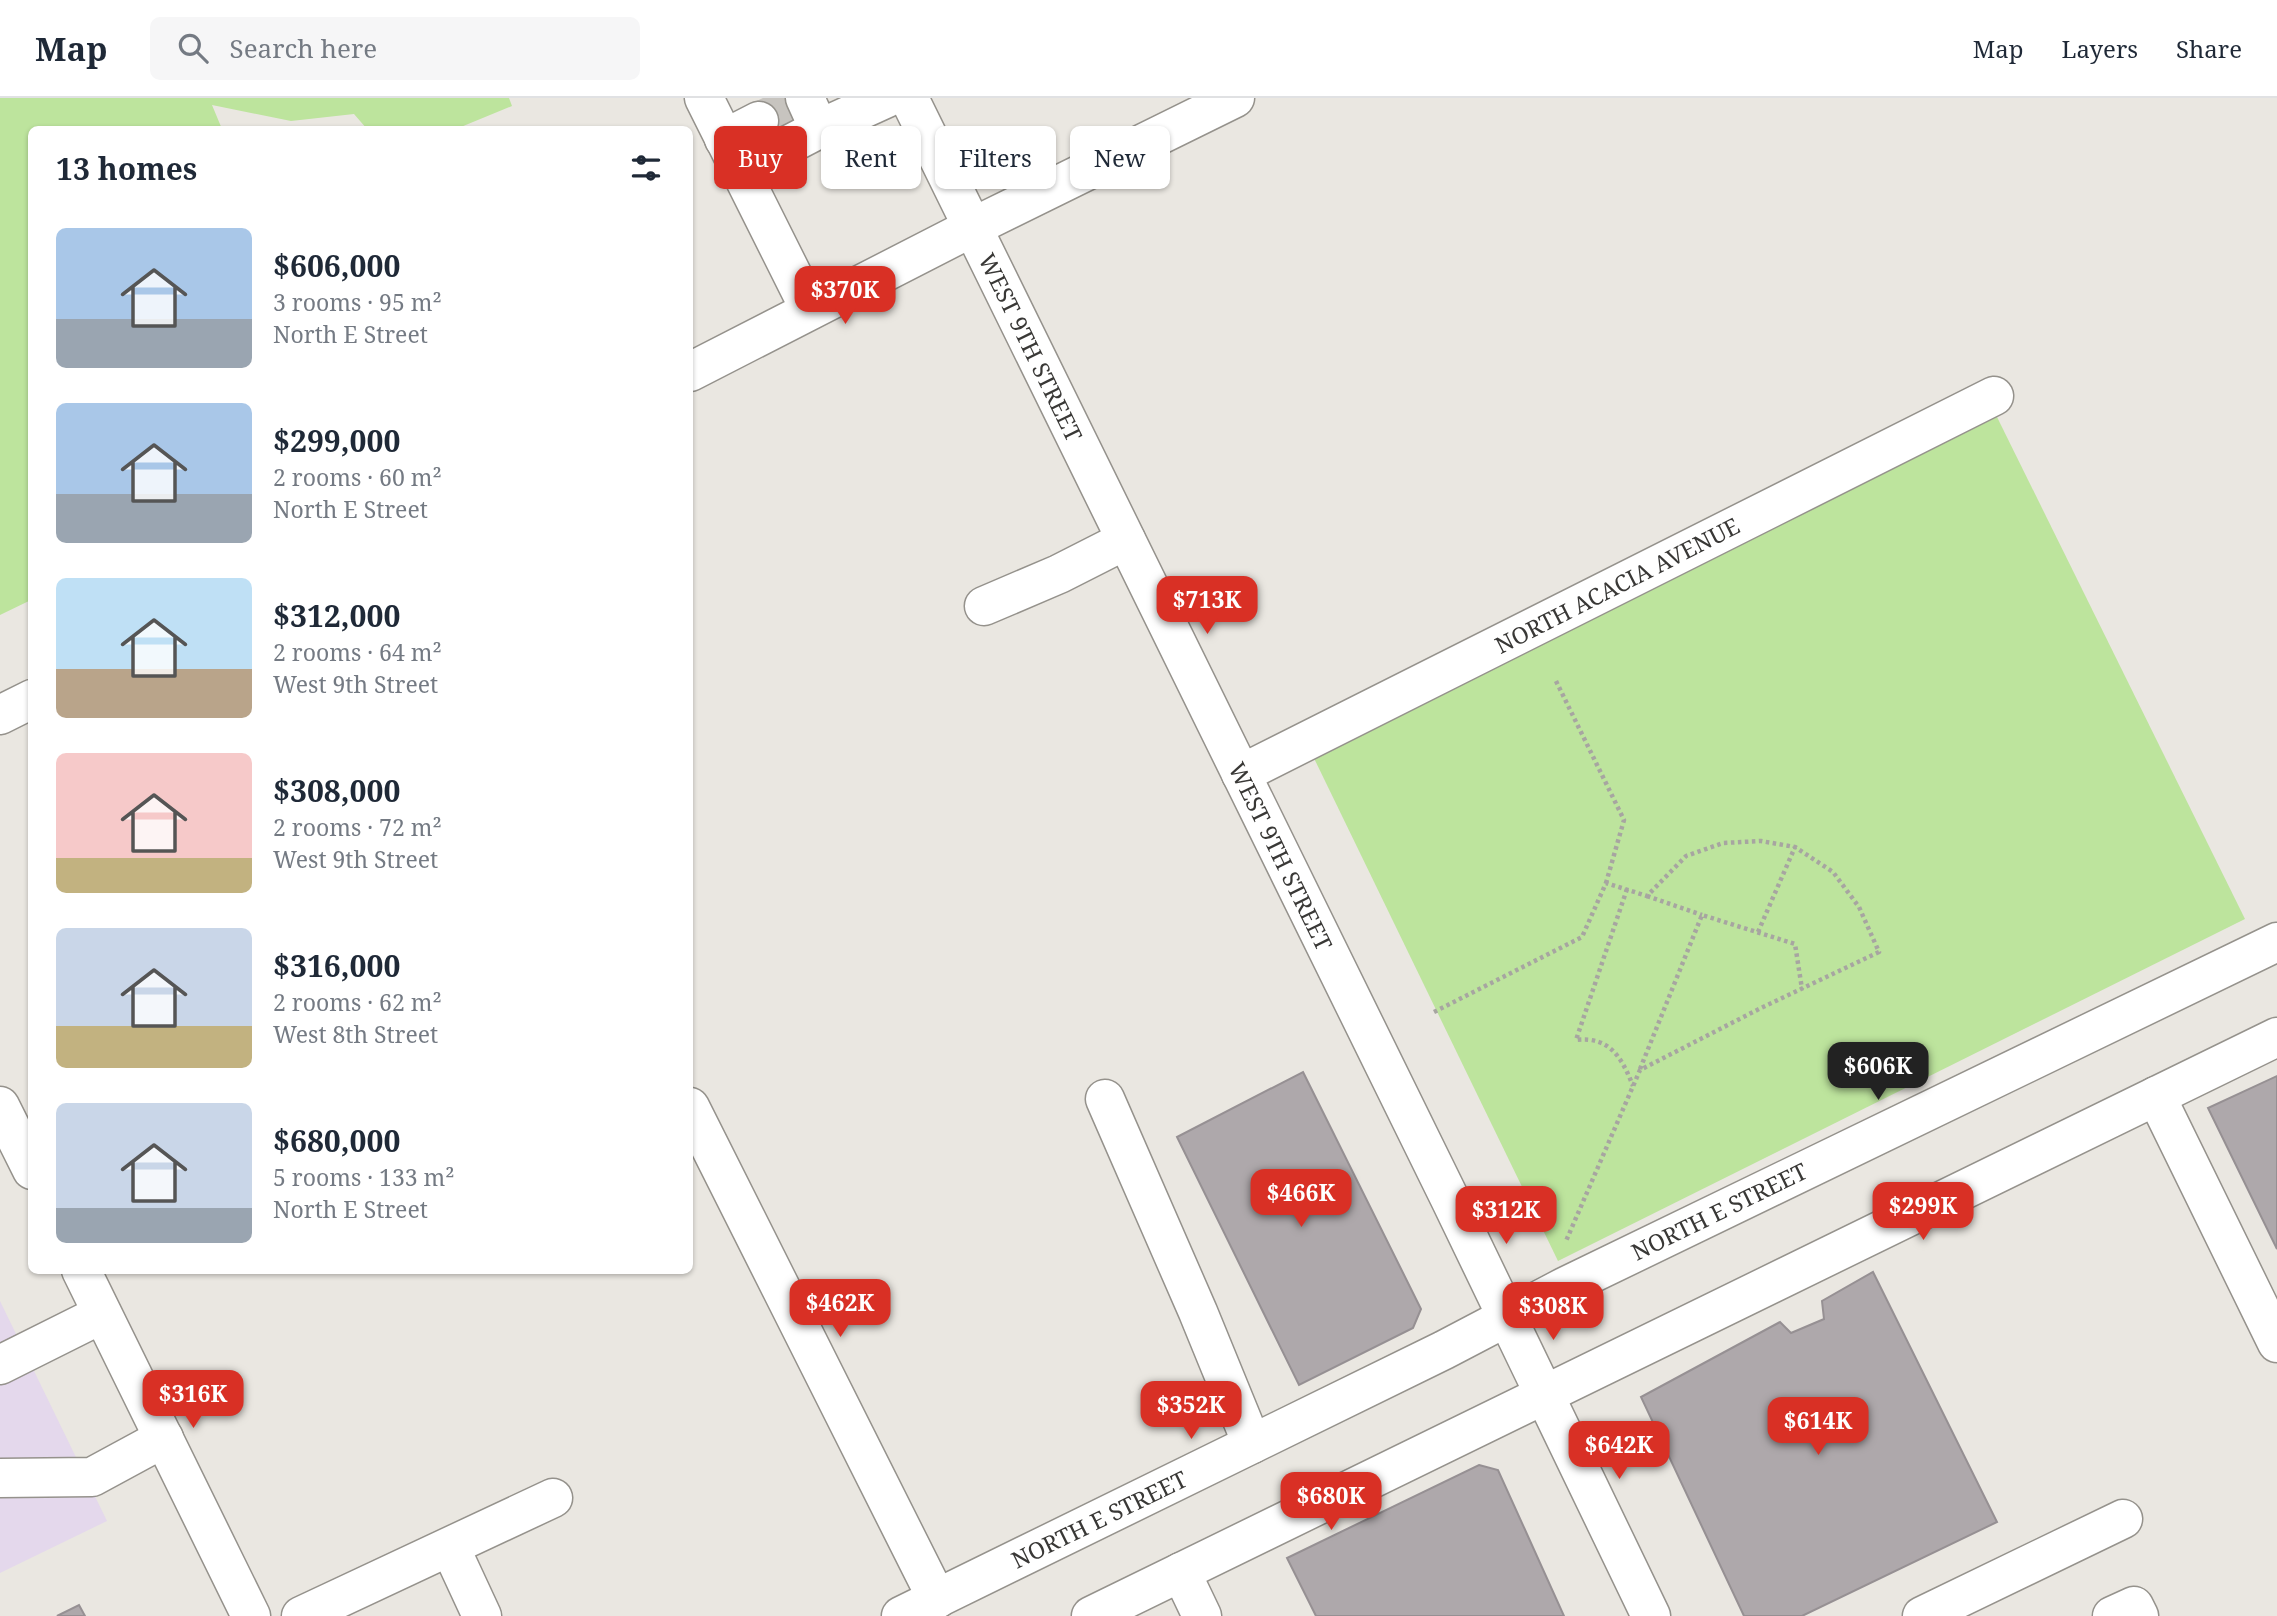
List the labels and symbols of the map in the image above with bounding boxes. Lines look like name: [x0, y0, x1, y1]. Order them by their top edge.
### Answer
street label: WEST 9TH STREET: [972, 248, 1090, 446]
pin: $370K: [796, 266, 894, 326]
street label: NORTH ACACIA AVENUE: [1489, 509, 1745, 661]
pin: $713K: [1158, 576, 1256, 636]
street label: WEST 9TH STREET: [1222, 757, 1340, 955]
pin: $606K: [1829, 1042, 1927, 1102]
street label: NORTH E STREET: [1626, 1155, 1812, 1267]
pin: $466K: [1252, 1170, 1350, 1229]
pin: $299K: [1874, 1182, 1972, 1242]
pin: $312K: [1457, 1186, 1555, 1246]
pin: $462K: [791, 1280, 889, 1339]
pin: $308K: [1504, 1282, 1602, 1342]
pin: $316K: [144, 1370, 242, 1430]
pin: $352K: [1142, 1382, 1240, 1441]
pin: $614K: [1769, 1398, 1867, 1457]
pin: $642K: [1570, 1422, 1668, 1481]
street label: NORTH E STREET: [1006, 1463, 1192, 1575]
pin: $680K: [1282, 1472, 1380, 1532]

